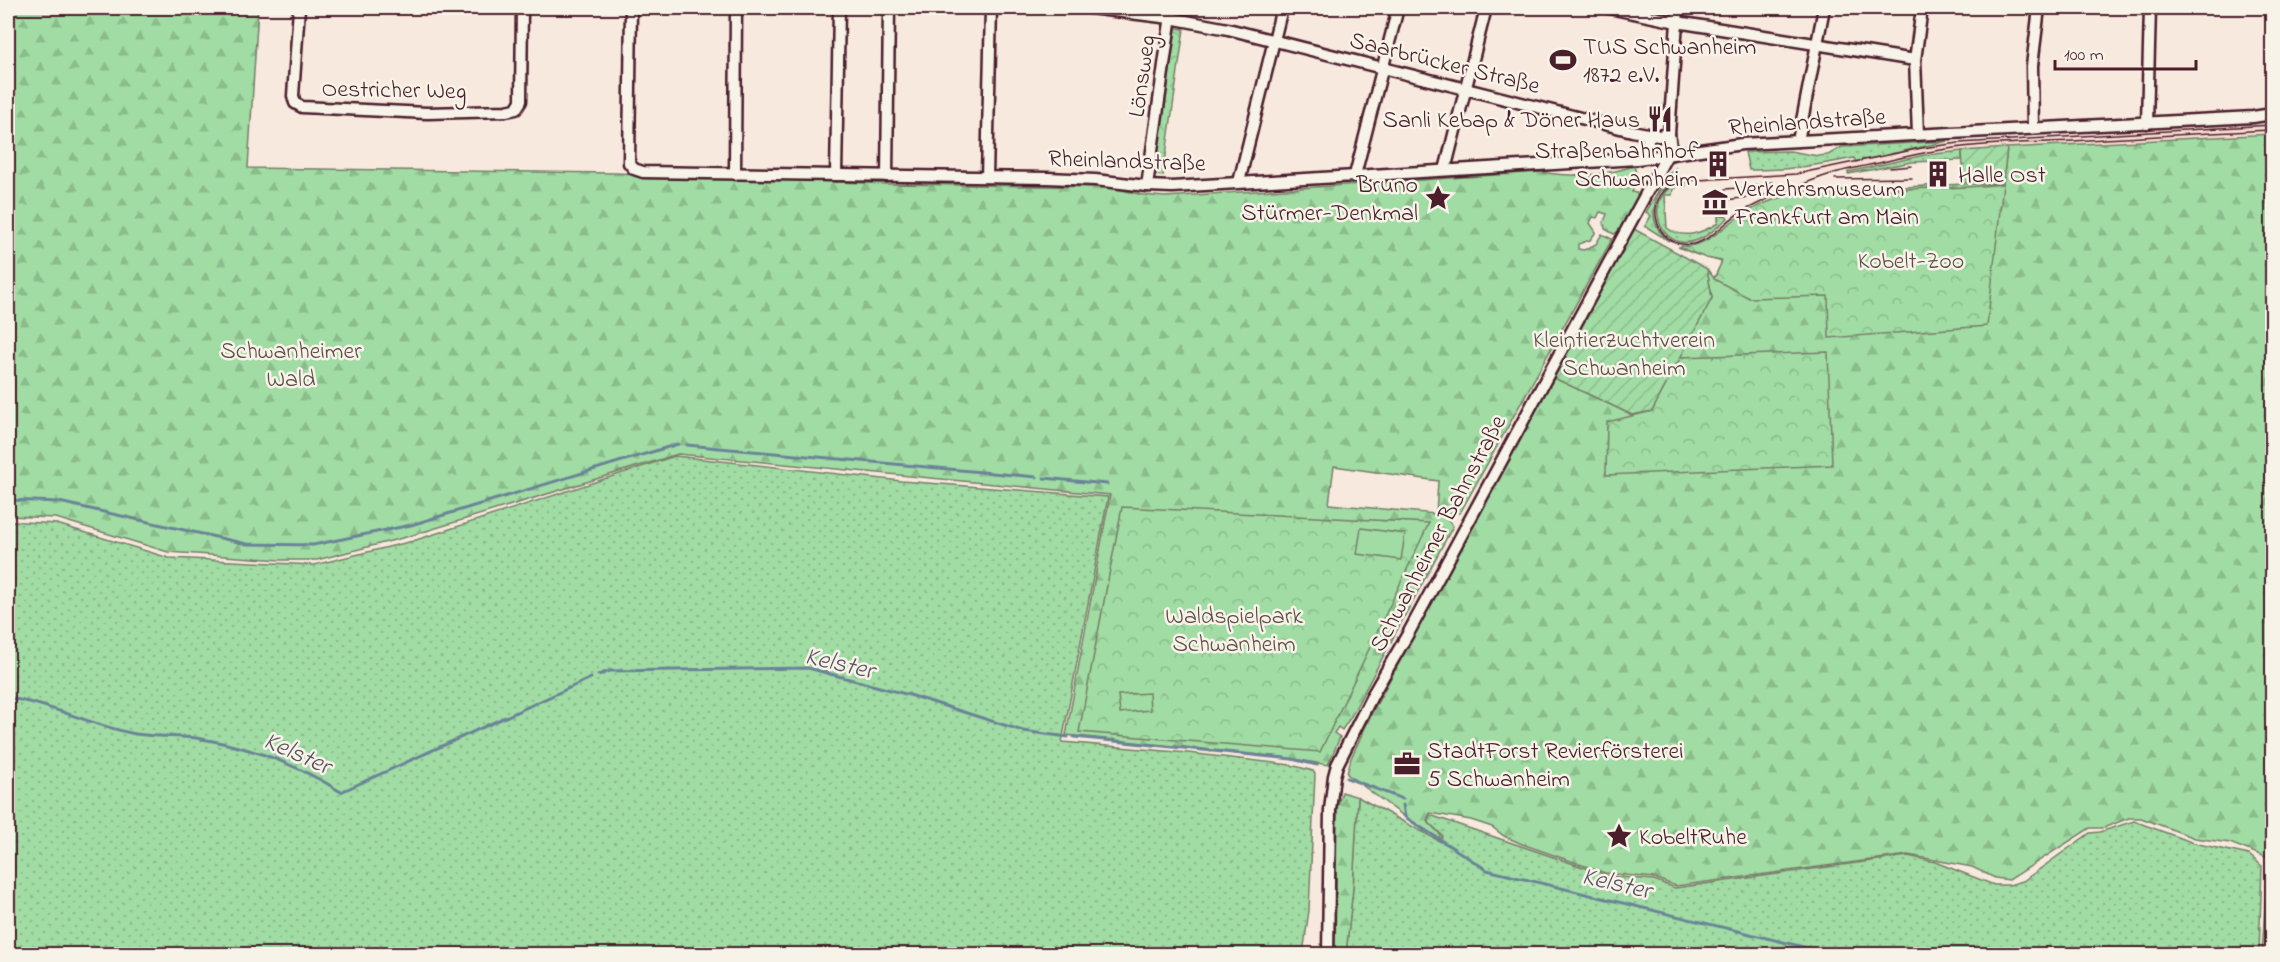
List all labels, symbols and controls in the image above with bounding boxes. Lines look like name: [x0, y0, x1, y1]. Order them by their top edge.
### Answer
street label: Saarbrücker Straße: [1346, 24, 1544, 105]
place label: TUS Schwanheim 1872 e.V.: [1583, 31, 1756, 94]
street label: Lönsweg: [1120, 33, 1167, 120]
scale bar: [2055, 33, 2196, 71]
text: 100 m: [2064, 43, 2104, 69]
sports icon: TUS Schwanheim 1872 e.V.: [1548, 45, 1578, 75]
street label: Oestricher Weg: [321, 73, 467, 110]
street label: Rheinlandstraße: [1727, 101, 1887, 146]
place label: Sanli Kebap & Döner Haus: [1383, 104, 1640, 139]
restaurant icon: Sanli Kebap & Döner Haus: [1645, 104, 1675, 134]
place label: Straßenbahnhof Schwanheim: [1535, 135, 1699, 198]
street label: Rheinlandstraße: [1047, 142, 1207, 183]
building icon: Straßenbahnhof Schwanheim: [1703, 149, 1733, 179]
building icon: Halle Ost: [1923, 159, 1953, 189]
place label: Halle Ost: [1958, 159, 2046, 194]
place label: Bruno Stürmer-Denkmal: [1241, 169, 1418, 232]
place label: Verkehrsmuseum Frankfurt am Main: [1734, 173, 1919, 236]
place icon: Bruno Stürmer-Denkmal: [1423, 183, 1453, 213]
museum icon: Verkehrsmuseum Frankfurt am Main: [1700, 187, 1730, 217]
park label: Kobelt-Zoo: [1858, 245, 1964, 280]
park label: Kleintierzuchtverein Schwanheim: [1533, 324, 1715, 387]
park label: Schwanheimer Wald: [220, 335, 362, 398]
street label: Schwanheimer Bahnstraße: [1362, 409, 1517, 659]
park label: Waldspielpark Schwanheim: [1165, 600, 1303, 663]
water label: Kelster: [801, 639, 881, 692]
water label: Kelster: [257, 723, 339, 788]
place label: StadtForst Revierförsterei 5 Schwanheim: [1427, 735, 1684, 798]
office icon: StadtForst Revierförsterei 5 Schwanheim: [1392, 749, 1422, 779]
place icon: KobeltRuhe: [1604, 821, 1634, 851]
place label: KobeltRuhe: [1639, 821, 1747, 856]
water label: Kelster: [1578, 859, 1658, 912]

